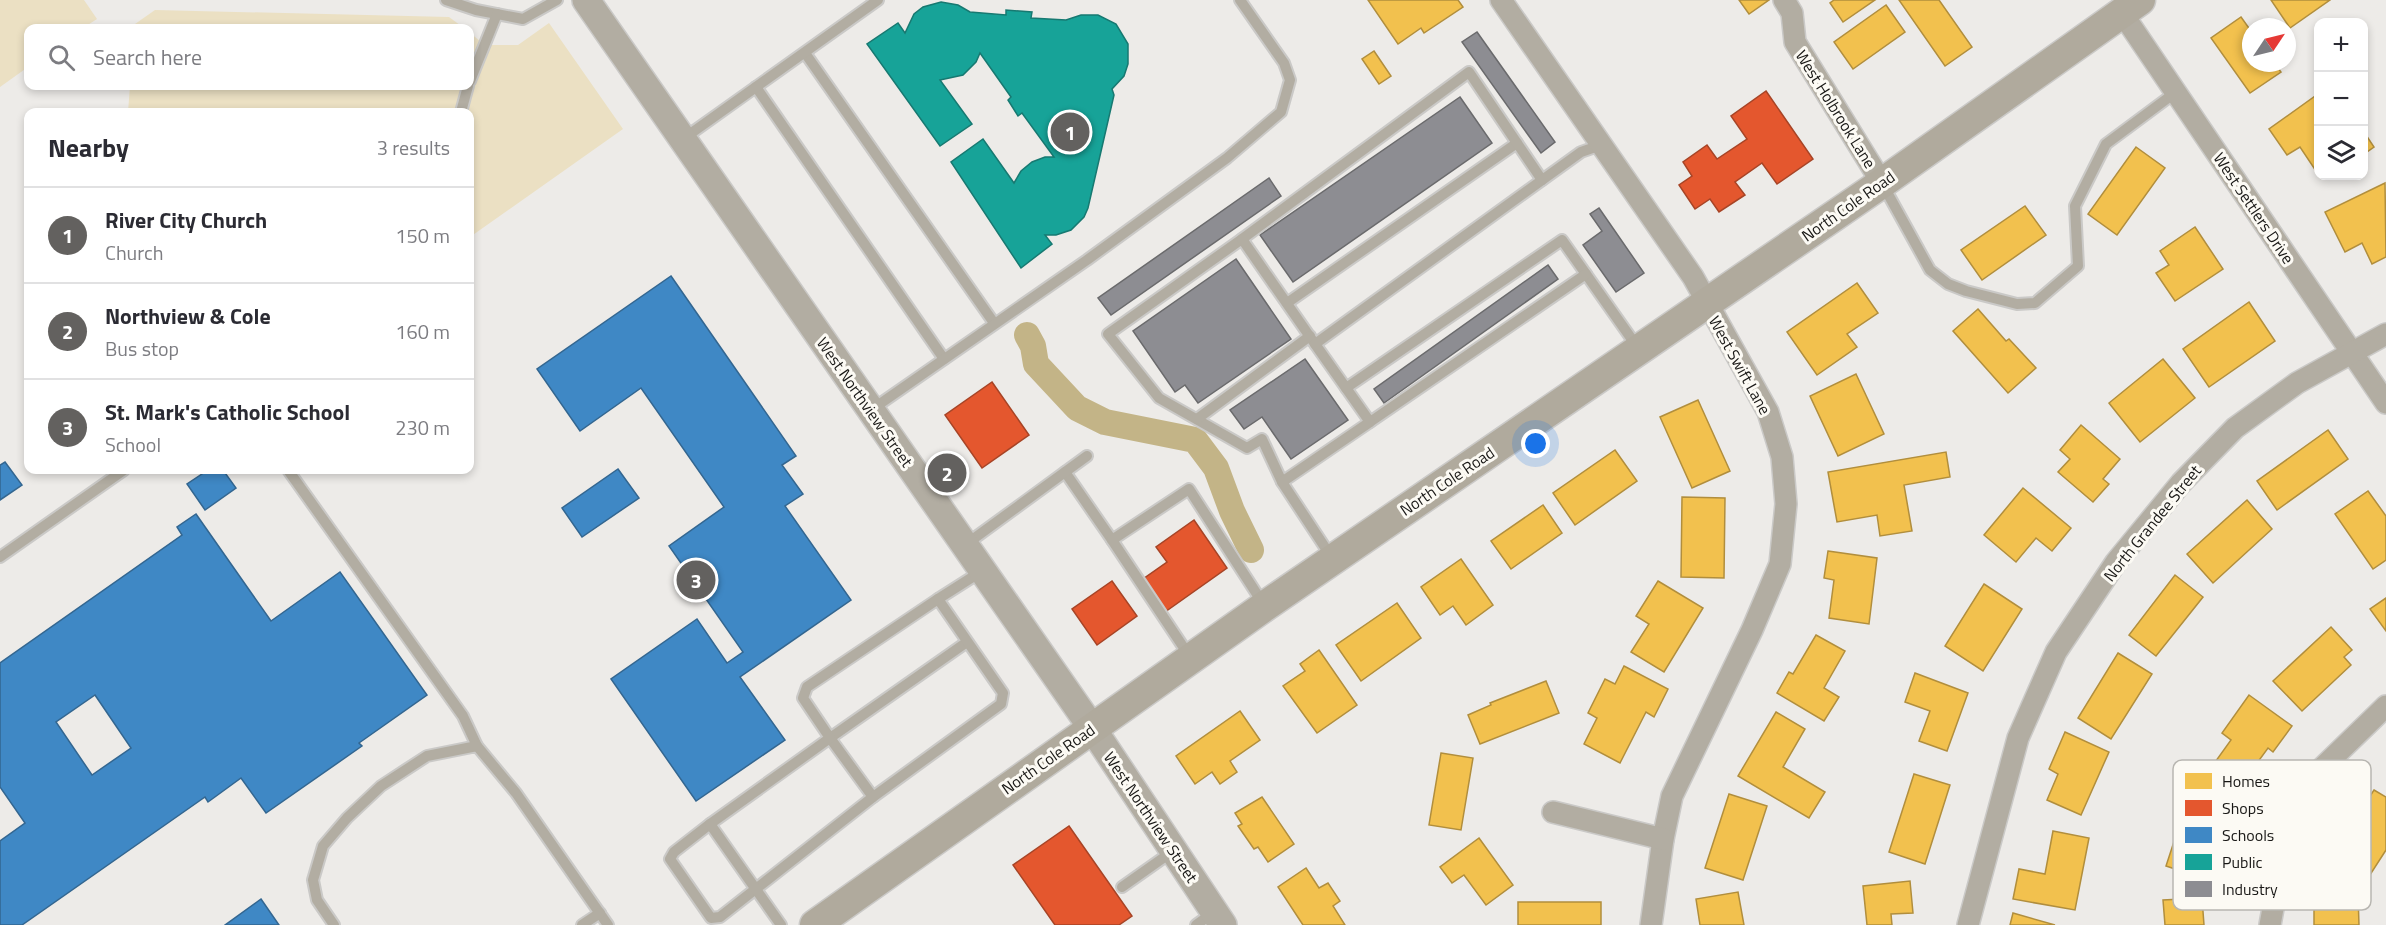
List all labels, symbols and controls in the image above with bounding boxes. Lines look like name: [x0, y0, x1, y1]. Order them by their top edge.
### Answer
north arrow: [2242, 18, 2296, 72]
map controls: [2314, 18, 2368, 180]
button: +: [2314, 18, 2368, 72]
search box: [24, 24, 474, 90]
text: Search here: [93, 40, 202, 74]
icon: search: [45, 41, 78, 74]
street label: West Holbrook Lane: [1790, 45, 1882, 173]
button: −: [2314, 72, 2368, 126]
pin: 1: [1050, 110, 1090, 154]
button: layers: [2314, 126, 2368, 180]
text: Nearby: [48, 128, 129, 167]
text: 3 results: [377, 132, 450, 163]
street label: West Settlers Drive: [2208, 148, 2300, 268]
street label: North Cole Road: [1796, 165, 1900, 247]
text: River City Church: [105, 203, 267, 237]
text: 1: [62, 220, 73, 251]
text: 150 m: [395, 220, 450, 251]
text: Church: [105, 237, 163, 268]
text: Northview & Cole: [105, 299, 271, 333]
street label: West Swift Lane: [1703, 311, 1777, 419]
text: 2: [62, 316, 73, 347]
text: 160 m: [395, 316, 450, 347]
street label: West Northview Street: [811, 332, 919, 472]
text: Bus stop: [105, 333, 179, 364]
text: St. Mark's Catholic School: [105, 395, 350, 429]
text: 3: [62, 412, 73, 443]
text: 230 m: [395, 412, 450, 443]
text: School: [105, 429, 161, 460]
your location: [1521, 429, 1550, 458]
street label: North Cole Road: [1395, 440, 1499, 522]
pin: 2: [928, 450, 966, 496]
street label: North Grandee Street: [2097, 459, 2207, 586]
pin: 3: [676, 558, 716, 602]
street label: North Cole Road: [996, 718, 1100, 800]
street label: West Northview Street: [1098, 747, 1204, 888]
legend: [2173, 760, 2371, 910]
text: Homes: [2222, 769, 2270, 793]
text: Shops: [2222, 796, 2264, 820]
text: Schools: [2222, 823, 2274, 847]
text: Public: [2222, 850, 2263, 874]
text: Industry: [2222, 877, 2278, 901]

